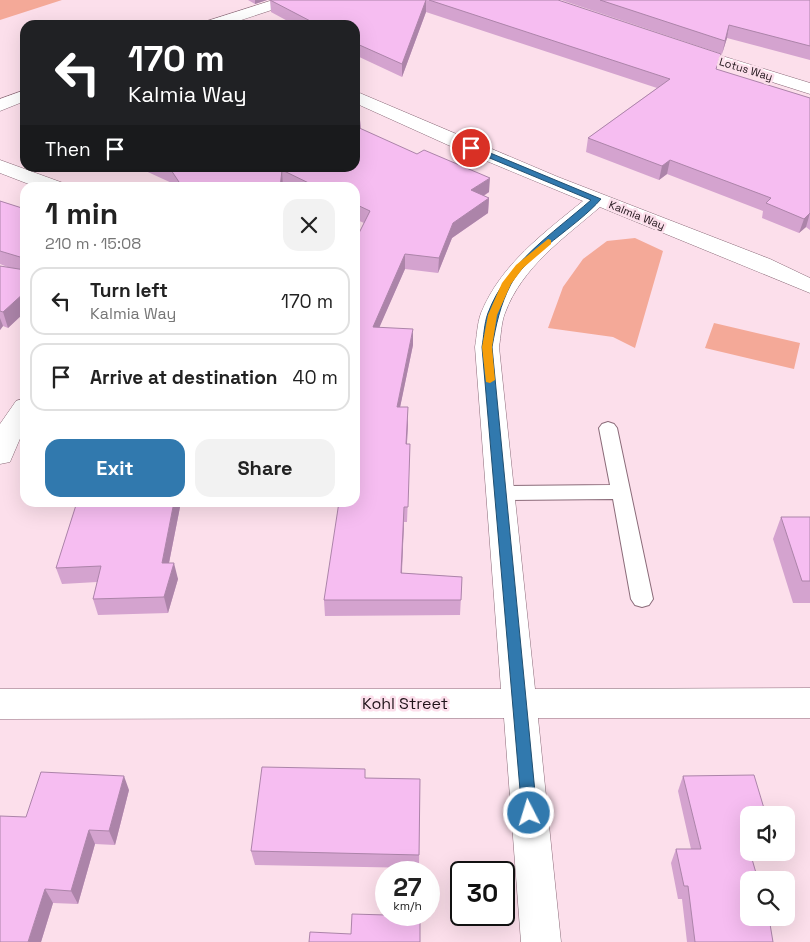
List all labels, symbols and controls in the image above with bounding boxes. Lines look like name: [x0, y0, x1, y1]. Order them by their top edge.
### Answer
text: 170 m: [128, 37, 225, 81]
icon: left: [45, 40, 110, 105]
street label: Lotus Way: [717, 54, 775, 84]
text: Kalmia Way: [128, 80, 247, 108]
pin: [450, 127, 492, 169]
icon: arrive: [457, 134, 485, 162]
icon: arrive: [101, 135, 129, 163]
text: Then: [45, 137, 91, 162]
text: 1 min: [45, 194, 118, 233]
street label: Kalmia Way: [607, 197, 667, 233]
button: close: [283, 199, 335, 251]
text: 210 m · 15:08: [45, 233, 141, 254]
text: Turn left: [90, 278, 168, 303]
icon: left: [47, 287, 75, 315]
text: 170 m: [281, 289, 333, 314]
text: Kalmia Way: [90, 303, 176, 324]
icon: arrive: [47, 363, 75, 391]
text: Arrive at destination: [90, 365, 278, 390]
text: 40 m: [293, 365, 338, 390]
button: Exit: [45, 439, 185, 497]
button: Share: [195, 439, 335, 497]
street label: Kohl Street: [362, 693, 448, 714]
position arrow: [502, 786, 554, 838]
map controls: [740, 806, 795, 926]
button: sound: [740, 806, 795, 861]
speed limit sign: 30: [450, 861, 515, 926]
text: 27: [393, 871, 422, 903]
button: search: [740, 871, 795, 926]
text: km/h: [393, 898, 422, 914]

